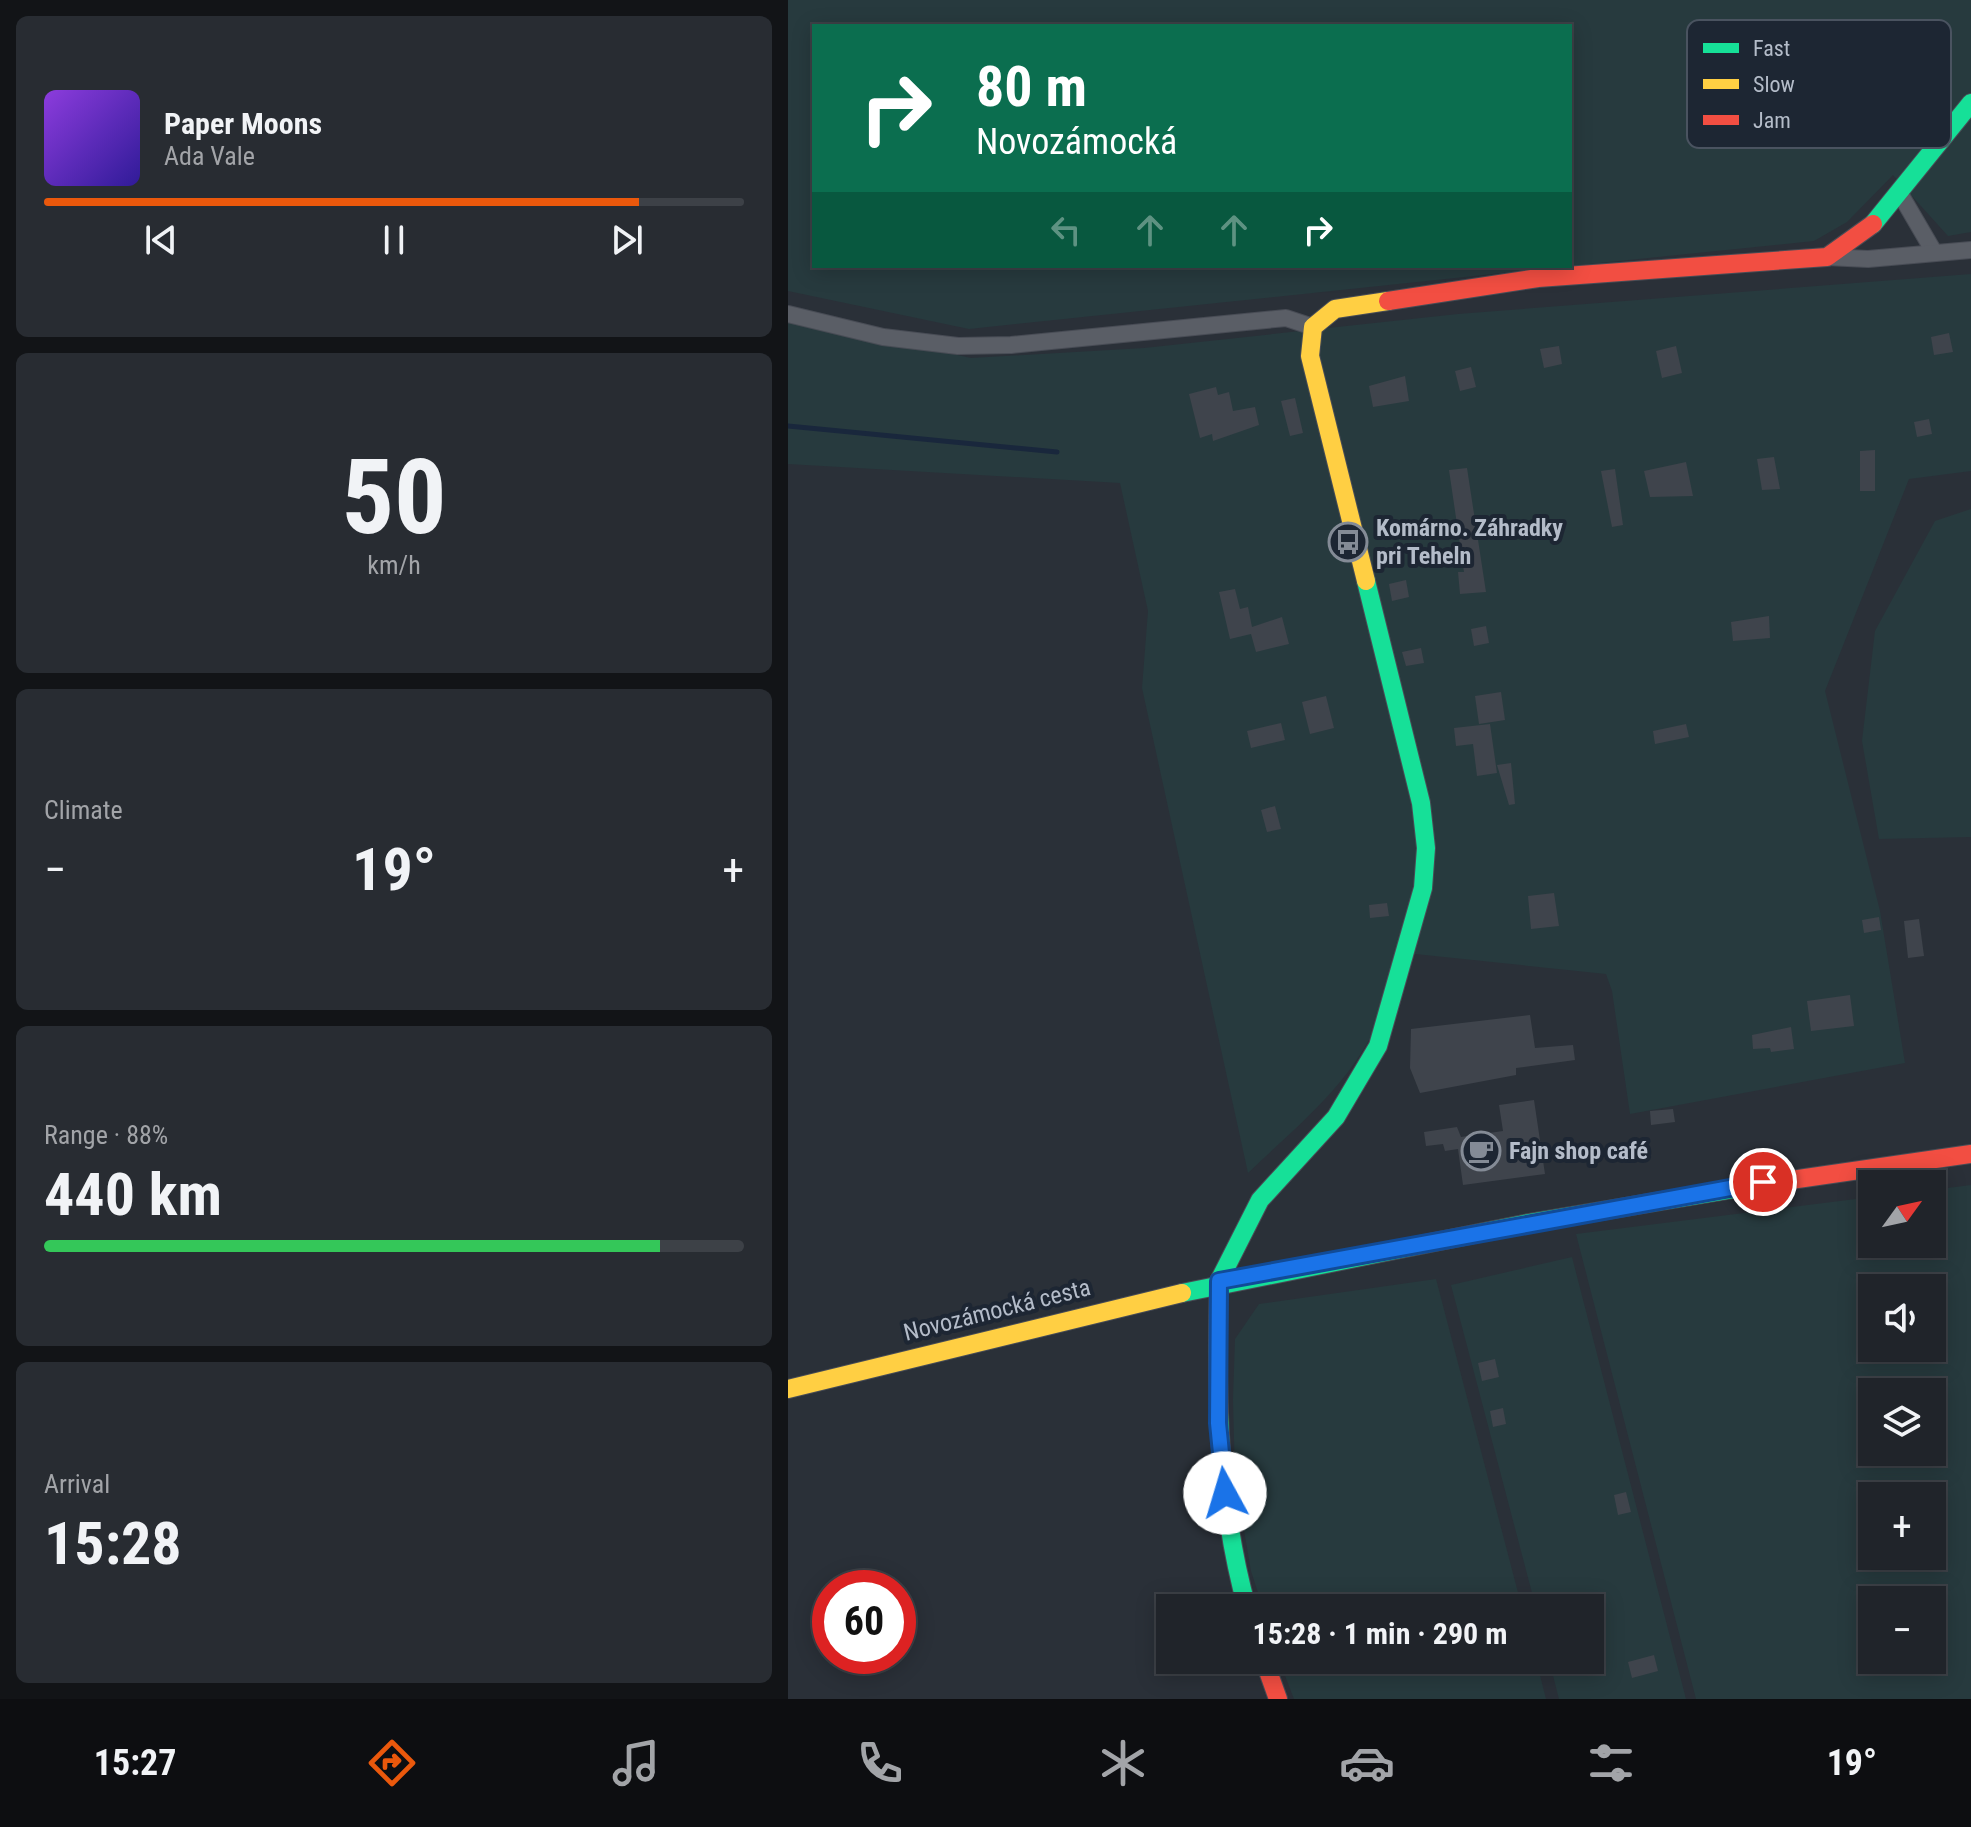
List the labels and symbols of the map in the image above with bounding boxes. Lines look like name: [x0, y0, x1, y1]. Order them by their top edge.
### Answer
legend: [1687, 20, 1951, 148]
text: Fast: [1753, 36, 1790, 61]
text: Slow: [1753, 72, 1795, 97]
text: Jam: [1753, 108, 1791, 133]
place label: Komárno. Záhradky pri Teheln: [1376, 514, 1563, 570]
bus stop icon: Komárno. Záhradky pri Teheln: [1327, 521, 1369, 563]
cafe icon: Fajn shop café: [1460, 1130, 1502, 1172]
place label: Fajn shop café: [1509, 1137, 1648, 1165]
pin: [1729, 1148, 1797, 1216]
north arrow: [1858, 1170, 1946, 1258]
street label: Novozámocká cesta: [901, 1273, 1093, 1347]
position arrow: [1183, 1451, 1267, 1535]
speed limit sign: 60: [812, 1570, 916, 1674]

